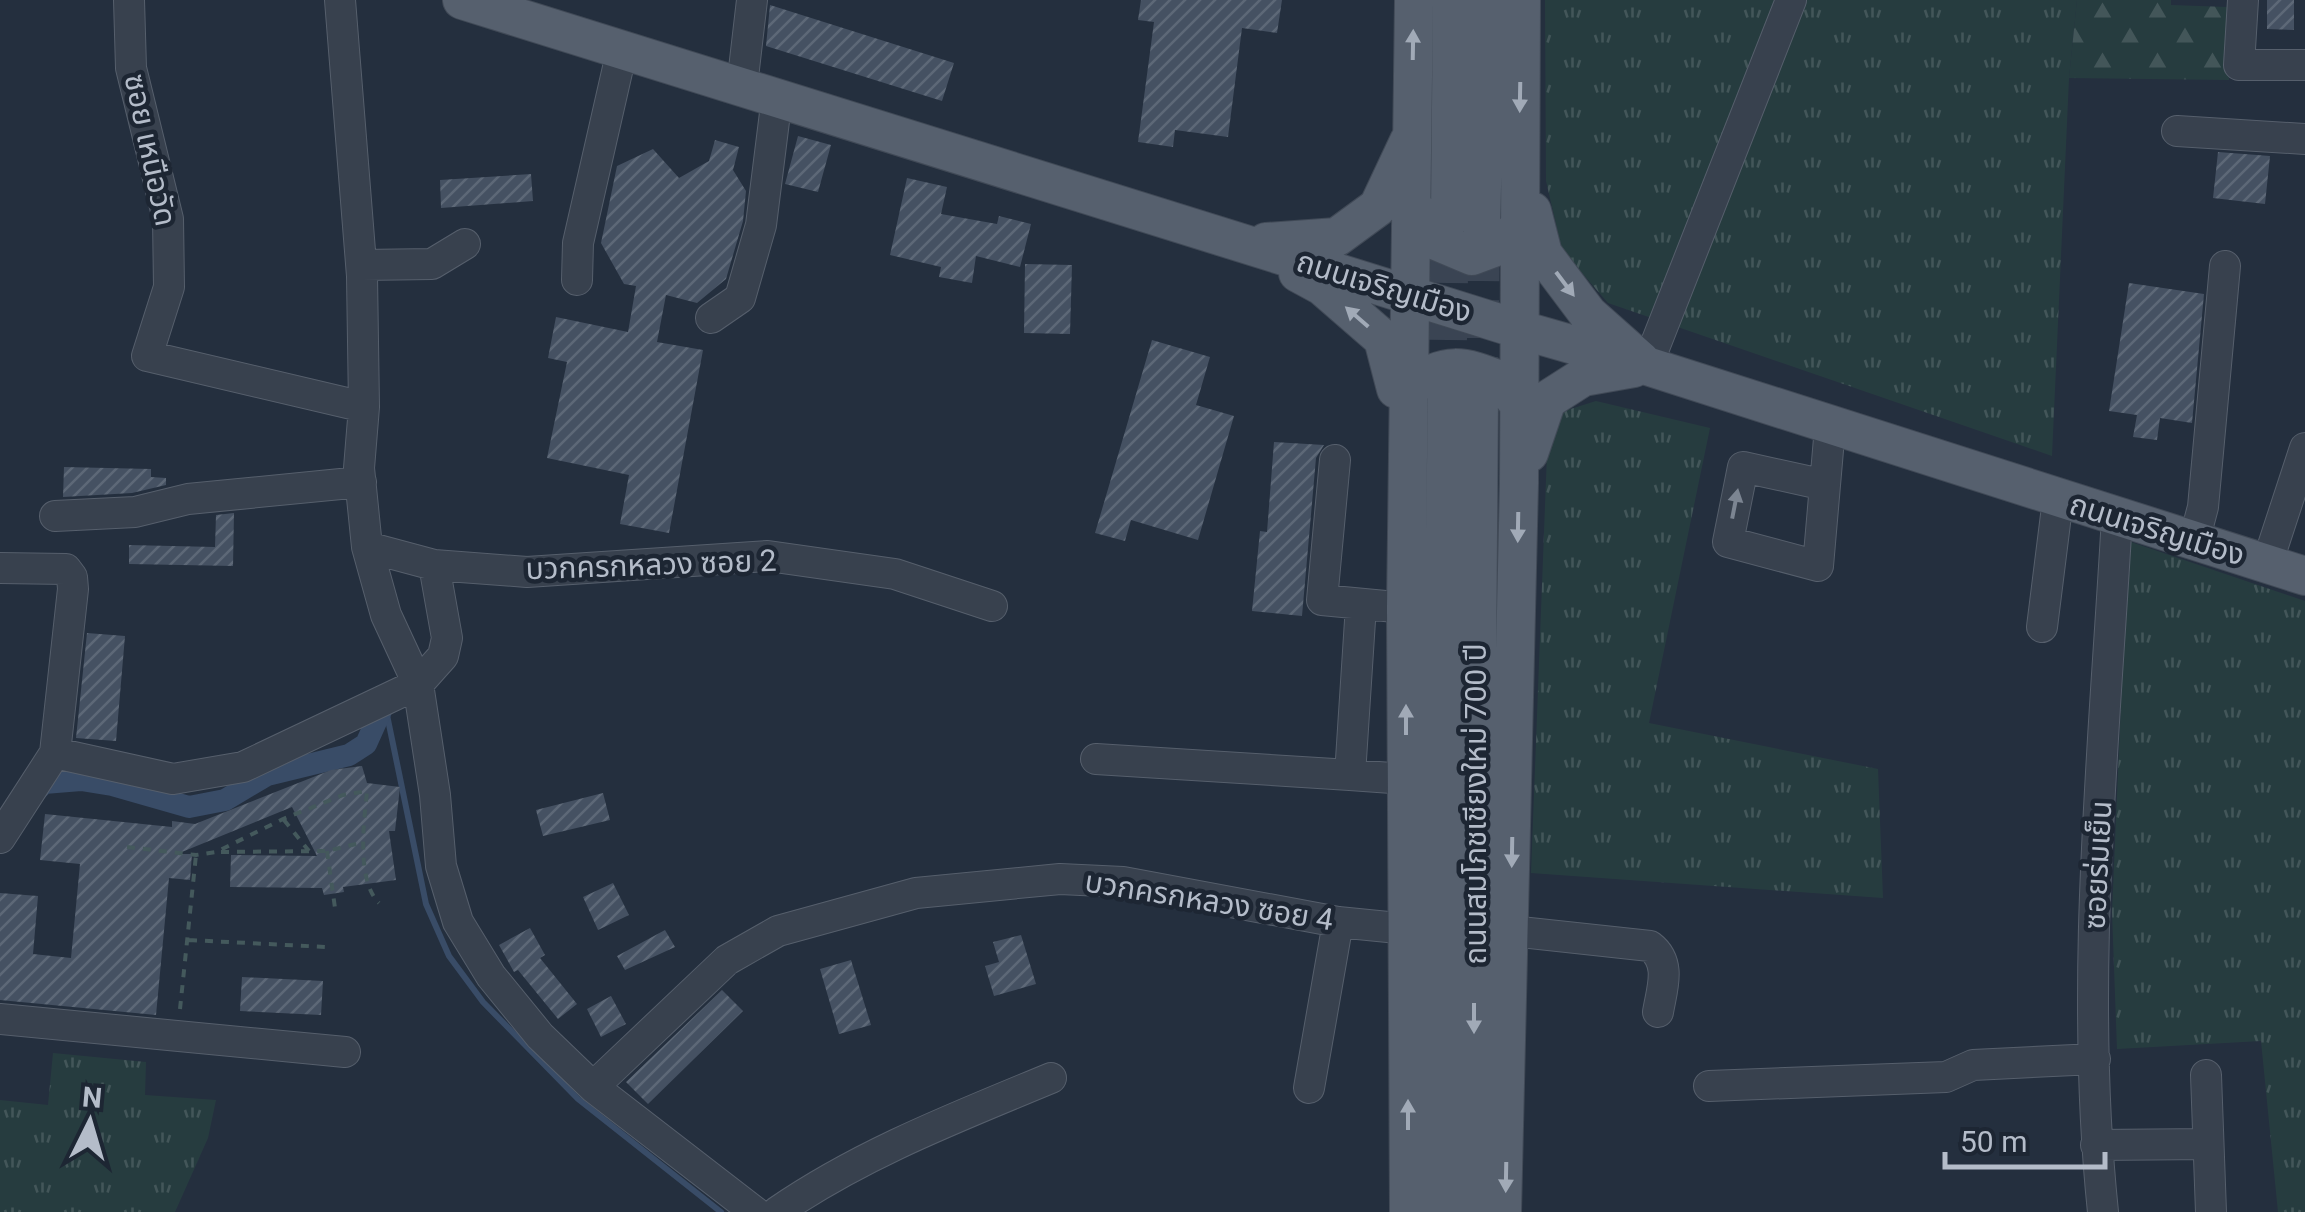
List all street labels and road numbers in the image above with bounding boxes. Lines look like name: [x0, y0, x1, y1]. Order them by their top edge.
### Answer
street label: ซอย เหนือวัด: [117, 71, 184, 229]
street label: ถนนเจริญเมือง: [1292, 243, 1476, 330]
street label: ถนนเจริญเมือง: [2065, 486, 2249, 573]
street label: บวกครกหลวง ซอย 2: [525, 543, 777, 586]
street label: ถนนสมโภชเชียงใหม่ 700 ปี: [1458, 643, 1493, 965]
street label: ซอยร่มเย็น: [2077, 800, 2118, 930]
street label: บวกครกหลวง ซอย 4: [1082, 864, 1336, 937]

